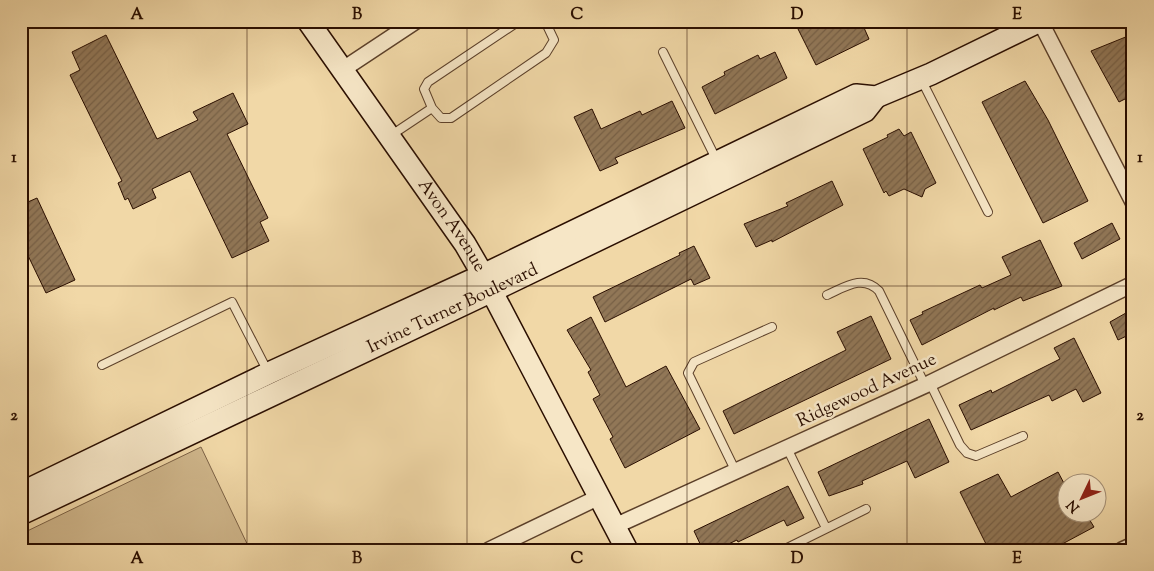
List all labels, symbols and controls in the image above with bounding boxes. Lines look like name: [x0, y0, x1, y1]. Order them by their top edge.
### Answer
text: A: [131, 4, 144, 27]
text: B: [352, 4, 362, 27]
text: C: [571, 4, 584, 27]
text: D: [791, 4, 804, 27]
text: E: [1012, 4, 1022, 27]
text: 1: [11, 147, 17, 170]
text: 1: [1137, 147, 1143, 170]
street label: Avon Avenue: [410, 174, 492, 277]
street label: Irvine Turner Boulevard: [363, 258, 543, 361]
street label: Ridgewood Avenue: [793, 347, 941, 435]
text: 2: [10, 405, 18, 428]
text: 2: [1136, 405, 1144, 428]
north arrow: [1056, 474, 1106, 524]
text: N: [1063, 495, 1085, 516]
text: A: [131, 548, 144, 571]
text: B: [352, 548, 362, 571]
text: C: [571, 548, 584, 571]
text: D: [791, 548, 804, 571]
text: E: [1012, 548, 1022, 571]

